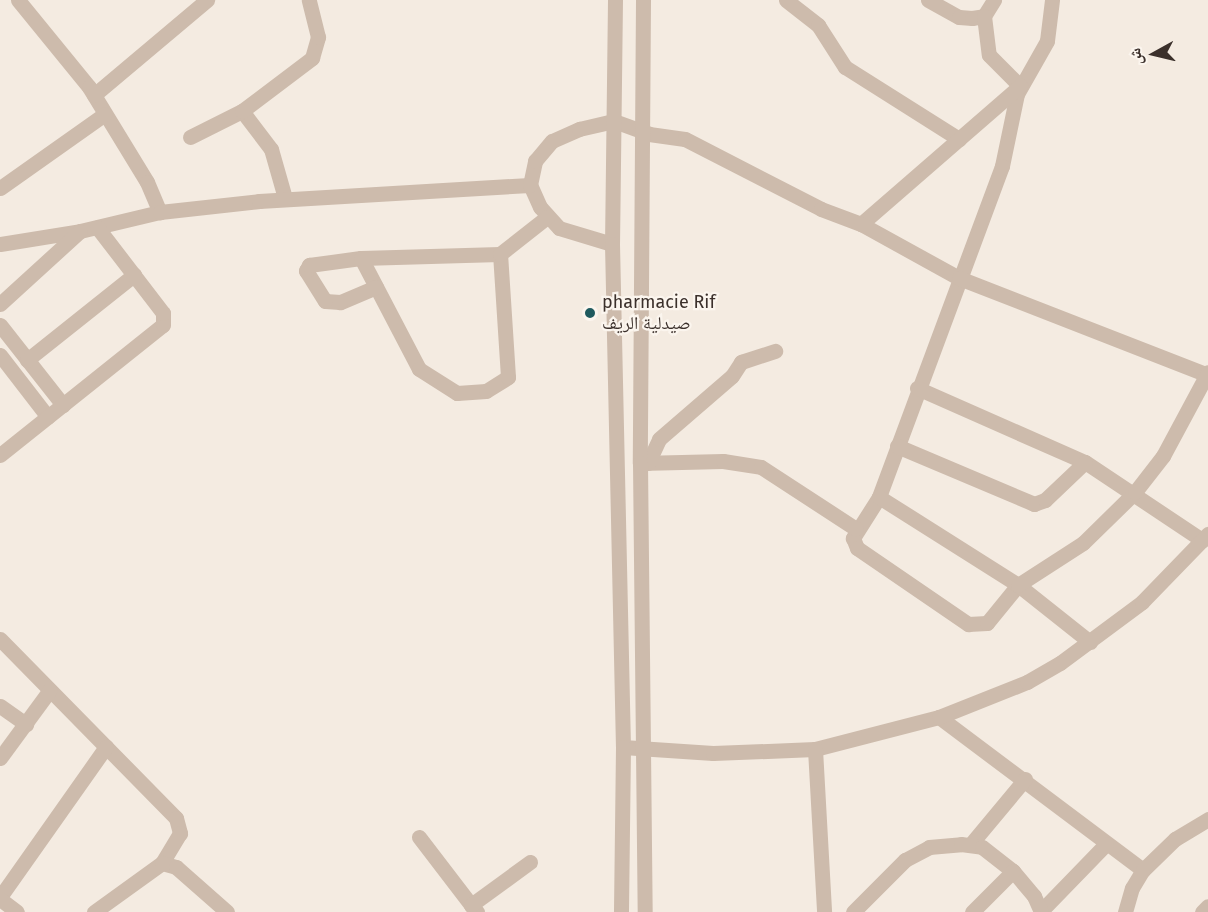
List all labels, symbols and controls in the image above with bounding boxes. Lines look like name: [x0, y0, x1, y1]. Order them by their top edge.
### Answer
north arrow: [1124, 24, 1184, 84]
text: ش: [1125, 47, 1146, 66]
place label: pharmacie Rif صيدلية الريف: [602, 292, 715, 334]
marker: pharmacie Rif صيدلية الريف: [583, 306, 597, 320]

